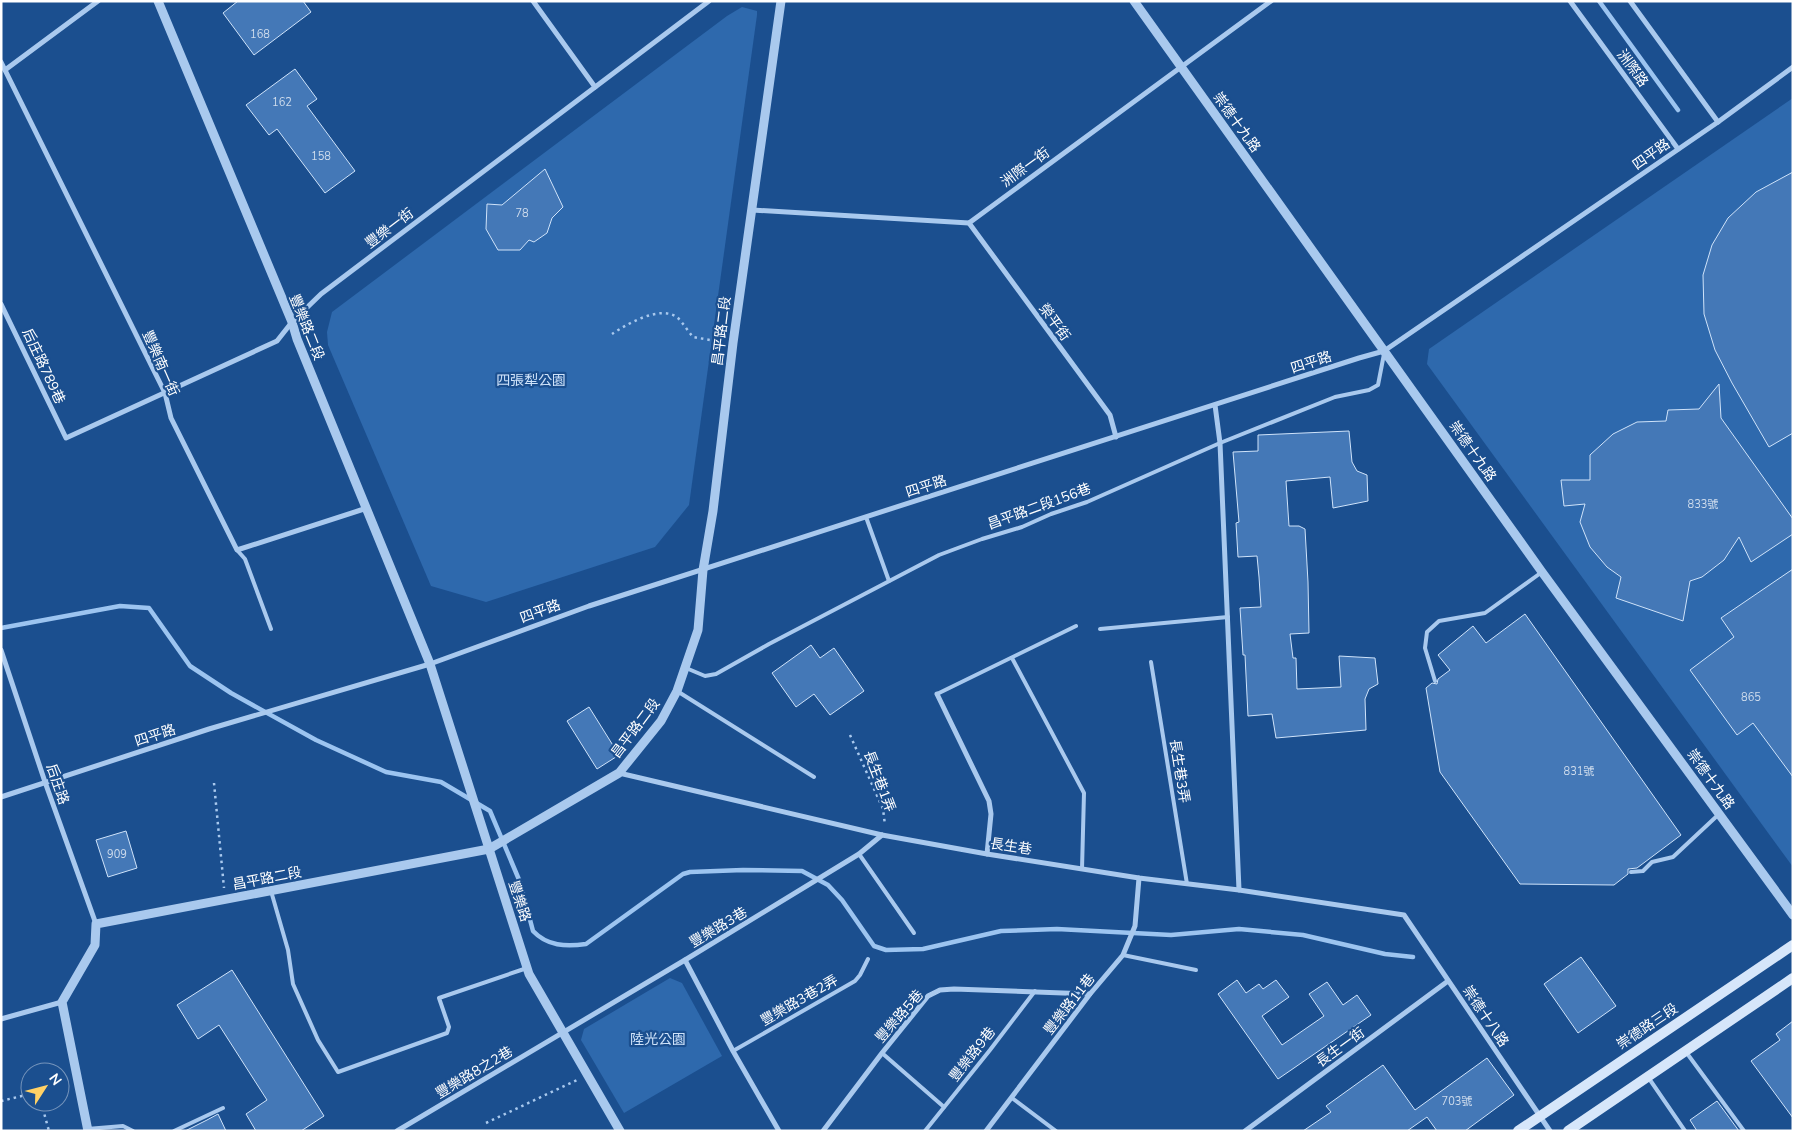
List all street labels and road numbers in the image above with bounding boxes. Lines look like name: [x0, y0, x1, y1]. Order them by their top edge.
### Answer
street label: 洲際路: [1613, 46, 1653, 91]
street label: 崇德十九路: [1208, 88, 1265, 156]
street label: 四平路: [1629, 135, 1674, 174]
street label: 洲際一街: [997, 143, 1054, 192]
street label: 豐樂一街: [361, 204, 417, 253]
street label: 豐樂路二段: [285, 291, 328, 363]
street label: 昌平路二段: [708, 295, 735, 367]
street label: 榮平街: [1035, 300, 1075, 345]
street label: 后庄路789巷: [18, 325, 69, 407]
street label: 豐樂南一街: [138, 327, 183, 399]
street label: 四平路: [1288, 347, 1334, 378]
street label: 崇德十九路: [1445, 417, 1500, 485]
street label: 四平路: [903, 471, 949, 502]
street label: 昌平路二段156巷: [985, 479, 1094, 534]
street label: 四平路: [517, 595, 563, 628]
street label: 昌平路二段: [607, 695, 664, 762]
street label: 四平路: [132, 720, 178, 751]
street label: 長生巷3弄: [1165, 738, 1194, 804]
street label: 崇德十九路: [1682, 745, 1739, 813]
street label: 長生巷1弄: [859, 748, 900, 815]
street label: 后庄路: [42, 761, 73, 807]
street label: 長生巷: [989, 834, 1033, 859]
street label: 昌平路二段: [231, 862, 303, 894]
street label: 豐樂路: [504, 878, 535, 924]
street label: 豐樂路3巷: [686, 903, 751, 952]
street label: 豐樂路11巷: [1039, 970, 1099, 1039]
street label: 豐樂路3巷2弄: [757, 971, 842, 1030]
street label: 崇德十八路: [1458, 982, 1513, 1051]
street label: 豐樂路5巷: [871, 986, 928, 1047]
street label: 崇德路三段: [1613, 999, 1682, 1054]
street label: 豐樂路9巷: [945, 1023, 1000, 1086]
street label: 長生一街: [1312, 1023, 1369, 1072]
street label: 豐樂路8之2巷: [432, 1042, 516, 1103]

